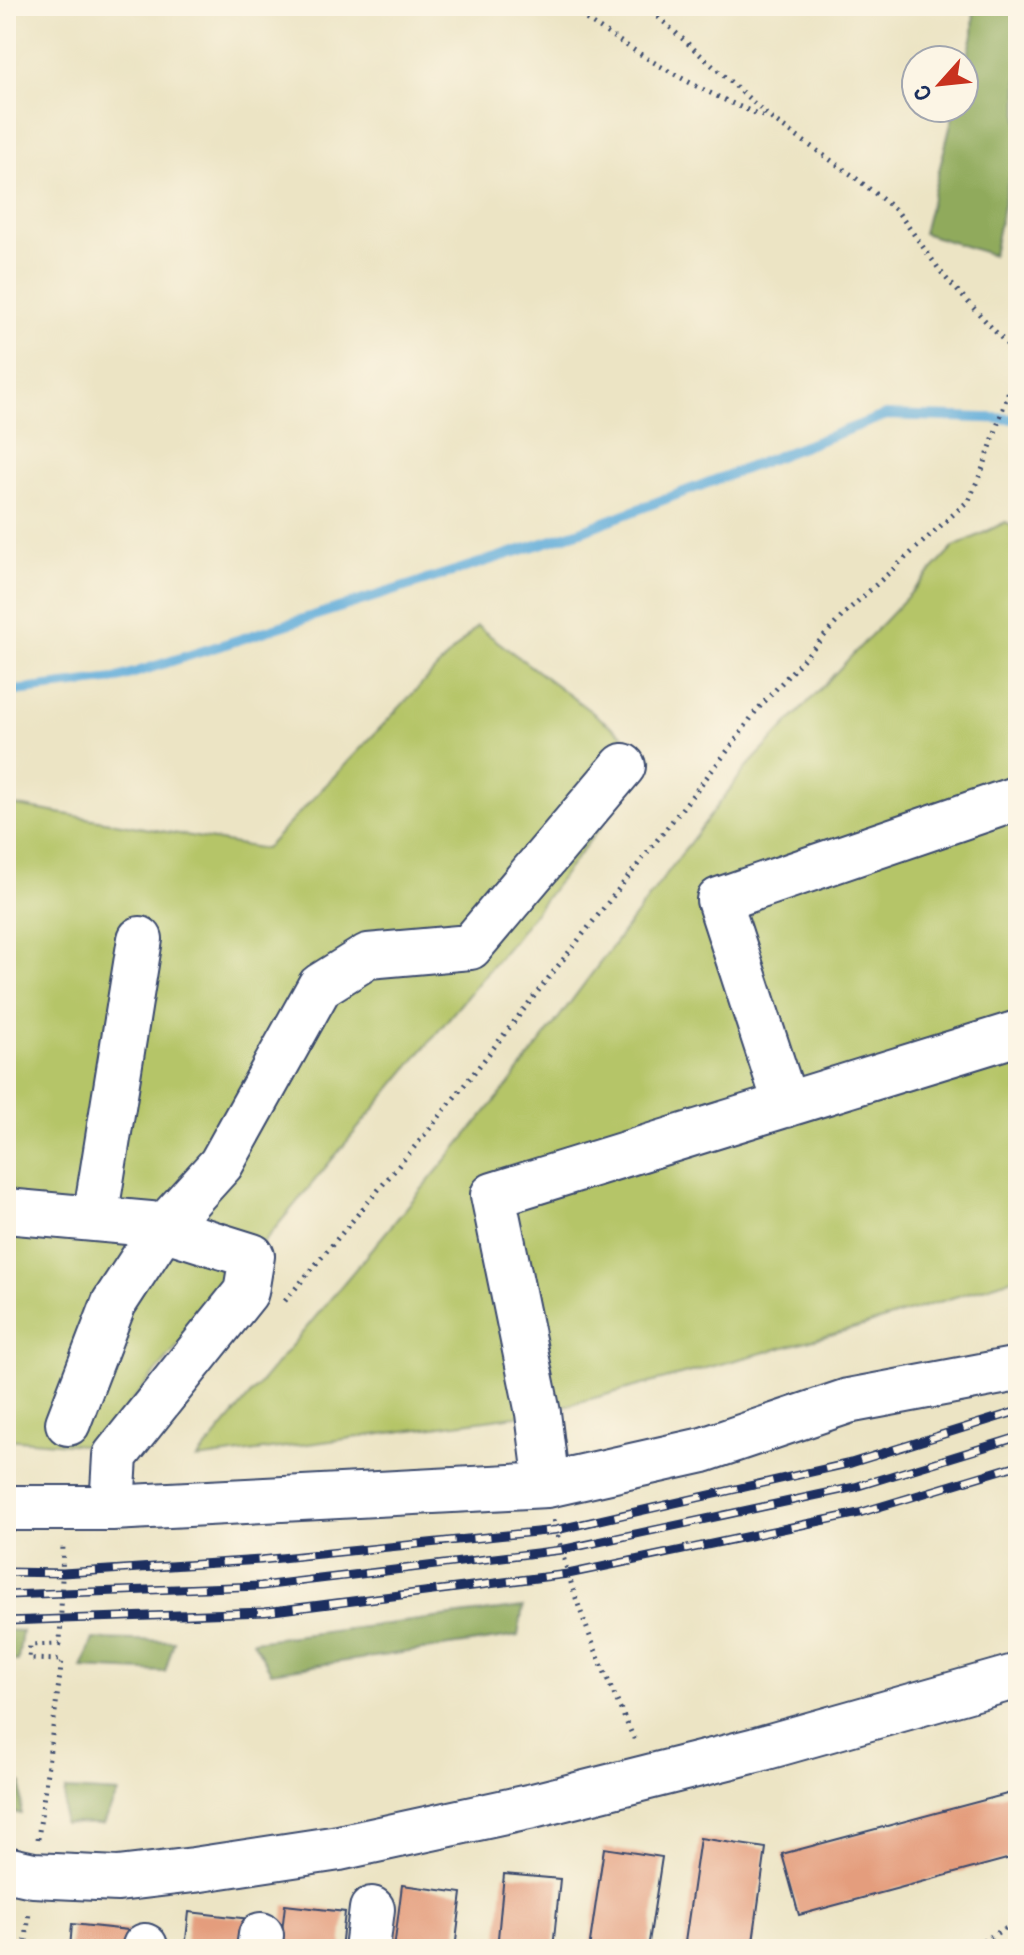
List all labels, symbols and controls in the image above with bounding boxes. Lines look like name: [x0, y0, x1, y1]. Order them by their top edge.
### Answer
north arrow: [900, 44, 980, 124]
text: С: [907, 80, 939, 105]

